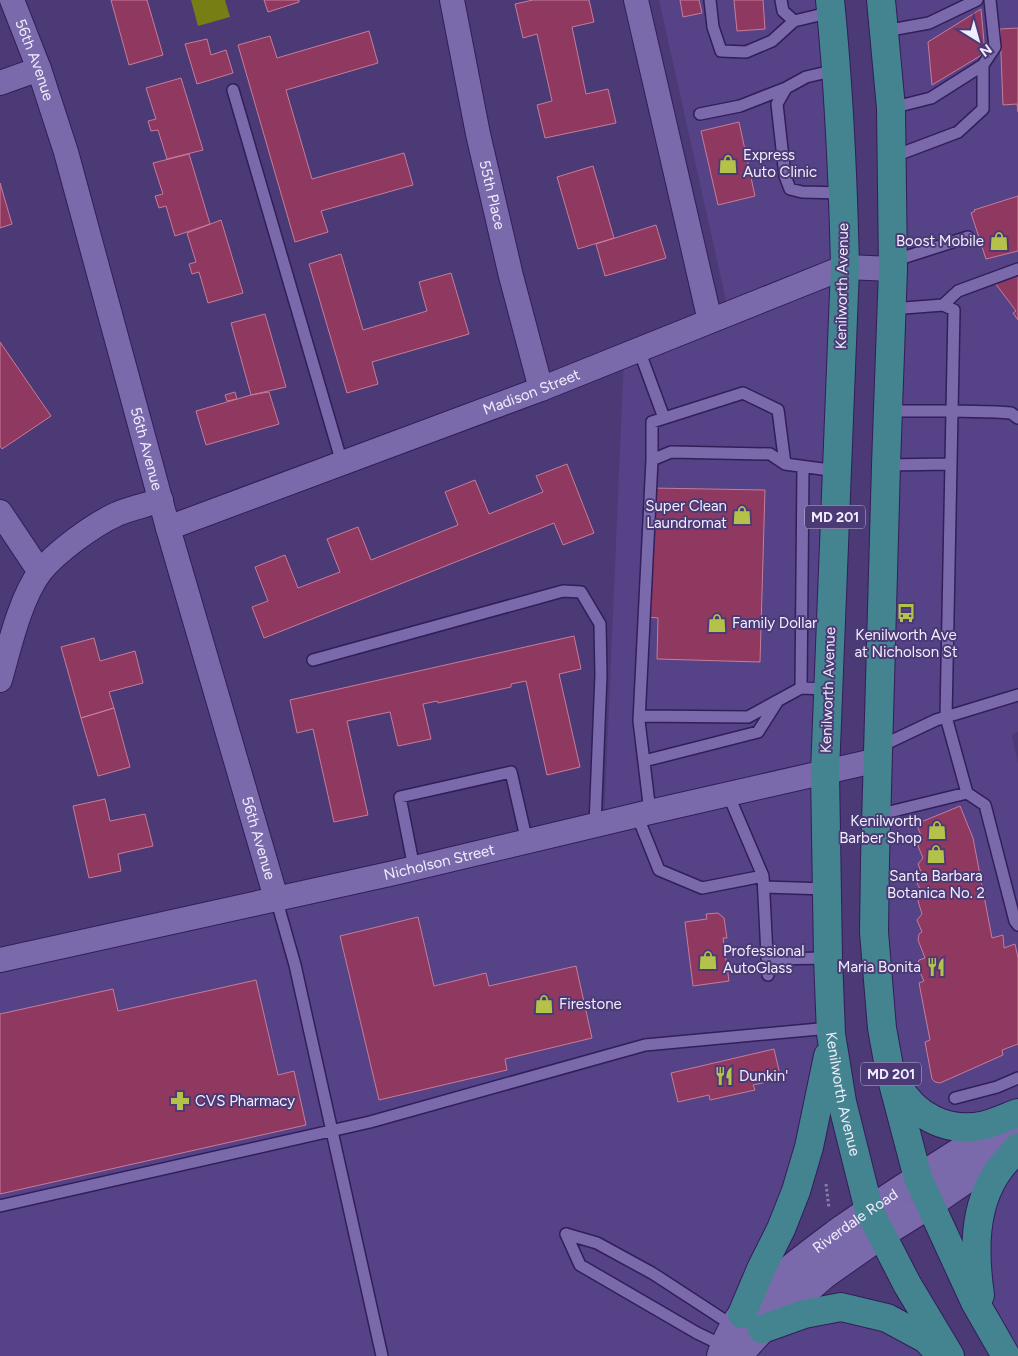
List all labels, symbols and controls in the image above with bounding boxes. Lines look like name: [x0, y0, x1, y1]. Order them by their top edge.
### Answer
north arrow: [953, 15, 1003, 65]
street label: 56th Avenue: [11, 16, 58, 103]
text: N: [976, 40, 995, 60]
place label: Express Auto Clinic: [743, 146, 817, 181]
shop icon: Express Auto Clinic: [717, 153, 739, 175]
street label: 55th Place: [475, 158, 509, 232]
street label: Kenilworth Avenue: [832, 223, 852, 349]
shop icon: Boost Mobile: [988, 230, 1010, 252]
place label: Boost Mobile: [896, 232, 984, 250]
street label: Madison Street: [480, 365, 583, 419]
street label: 56th Avenue: [127, 405, 166, 493]
place label: Super Clean Laundromat: [645, 497, 727, 532]
shop icon: Super Clean Laundromat: [731, 504, 753, 526]
road number: MD 201: [805, 506, 865, 528]
bus stop icon: Kenilworth Ave at Nicholson St: [895, 602, 917, 624]
shop icon: Family Dollar: [706, 612, 728, 634]
place label: Family Dollar: [732, 614, 817, 632]
place label: Kenilworth Ave at Nicholson St: [854, 626, 958, 661]
street label: Kenilworth Avenue: [817, 627, 839, 753]
street label: 56th Avenue: [238, 794, 279, 882]
place label: Kenilworth Barber Shop: [839, 812, 922, 847]
shop icon: Kenilworth Barber Shop: [926, 819, 948, 841]
street label: Nicholson Street: [382, 840, 497, 884]
shop icon: Santa Barbara Botanica No. 2: [925, 843, 947, 865]
place label: Santa Barbara Botanica No. 2: [887, 867, 985, 902]
place label: Professional AutoGlass: [723, 942, 805, 977]
shop icon: Professional AutoGlass: [697, 949, 719, 971]
restaurant icon: Maria Bonita: [925, 956, 947, 978]
place label: Maria Bonita: [838, 958, 921, 976]
shop icon: Firestone: [533, 993, 555, 1015]
place label: Firestone: [559, 995, 622, 1013]
street label: Kenilworth Avenue: [822, 1030, 864, 1158]
road number: MD 201: [861, 1062, 921, 1086]
restaurant icon: Dunkin': [713, 1065, 735, 1087]
place label: Dunkin': [739, 1067, 788, 1085]
pharmacy icon: CVS Pharmacy: [169, 1090, 191, 1112]
place label: CVS Pharmacy: [195, 1092, 295, 1110]
street label: Riverdale Road: [809, 1185, 901, 1257]

